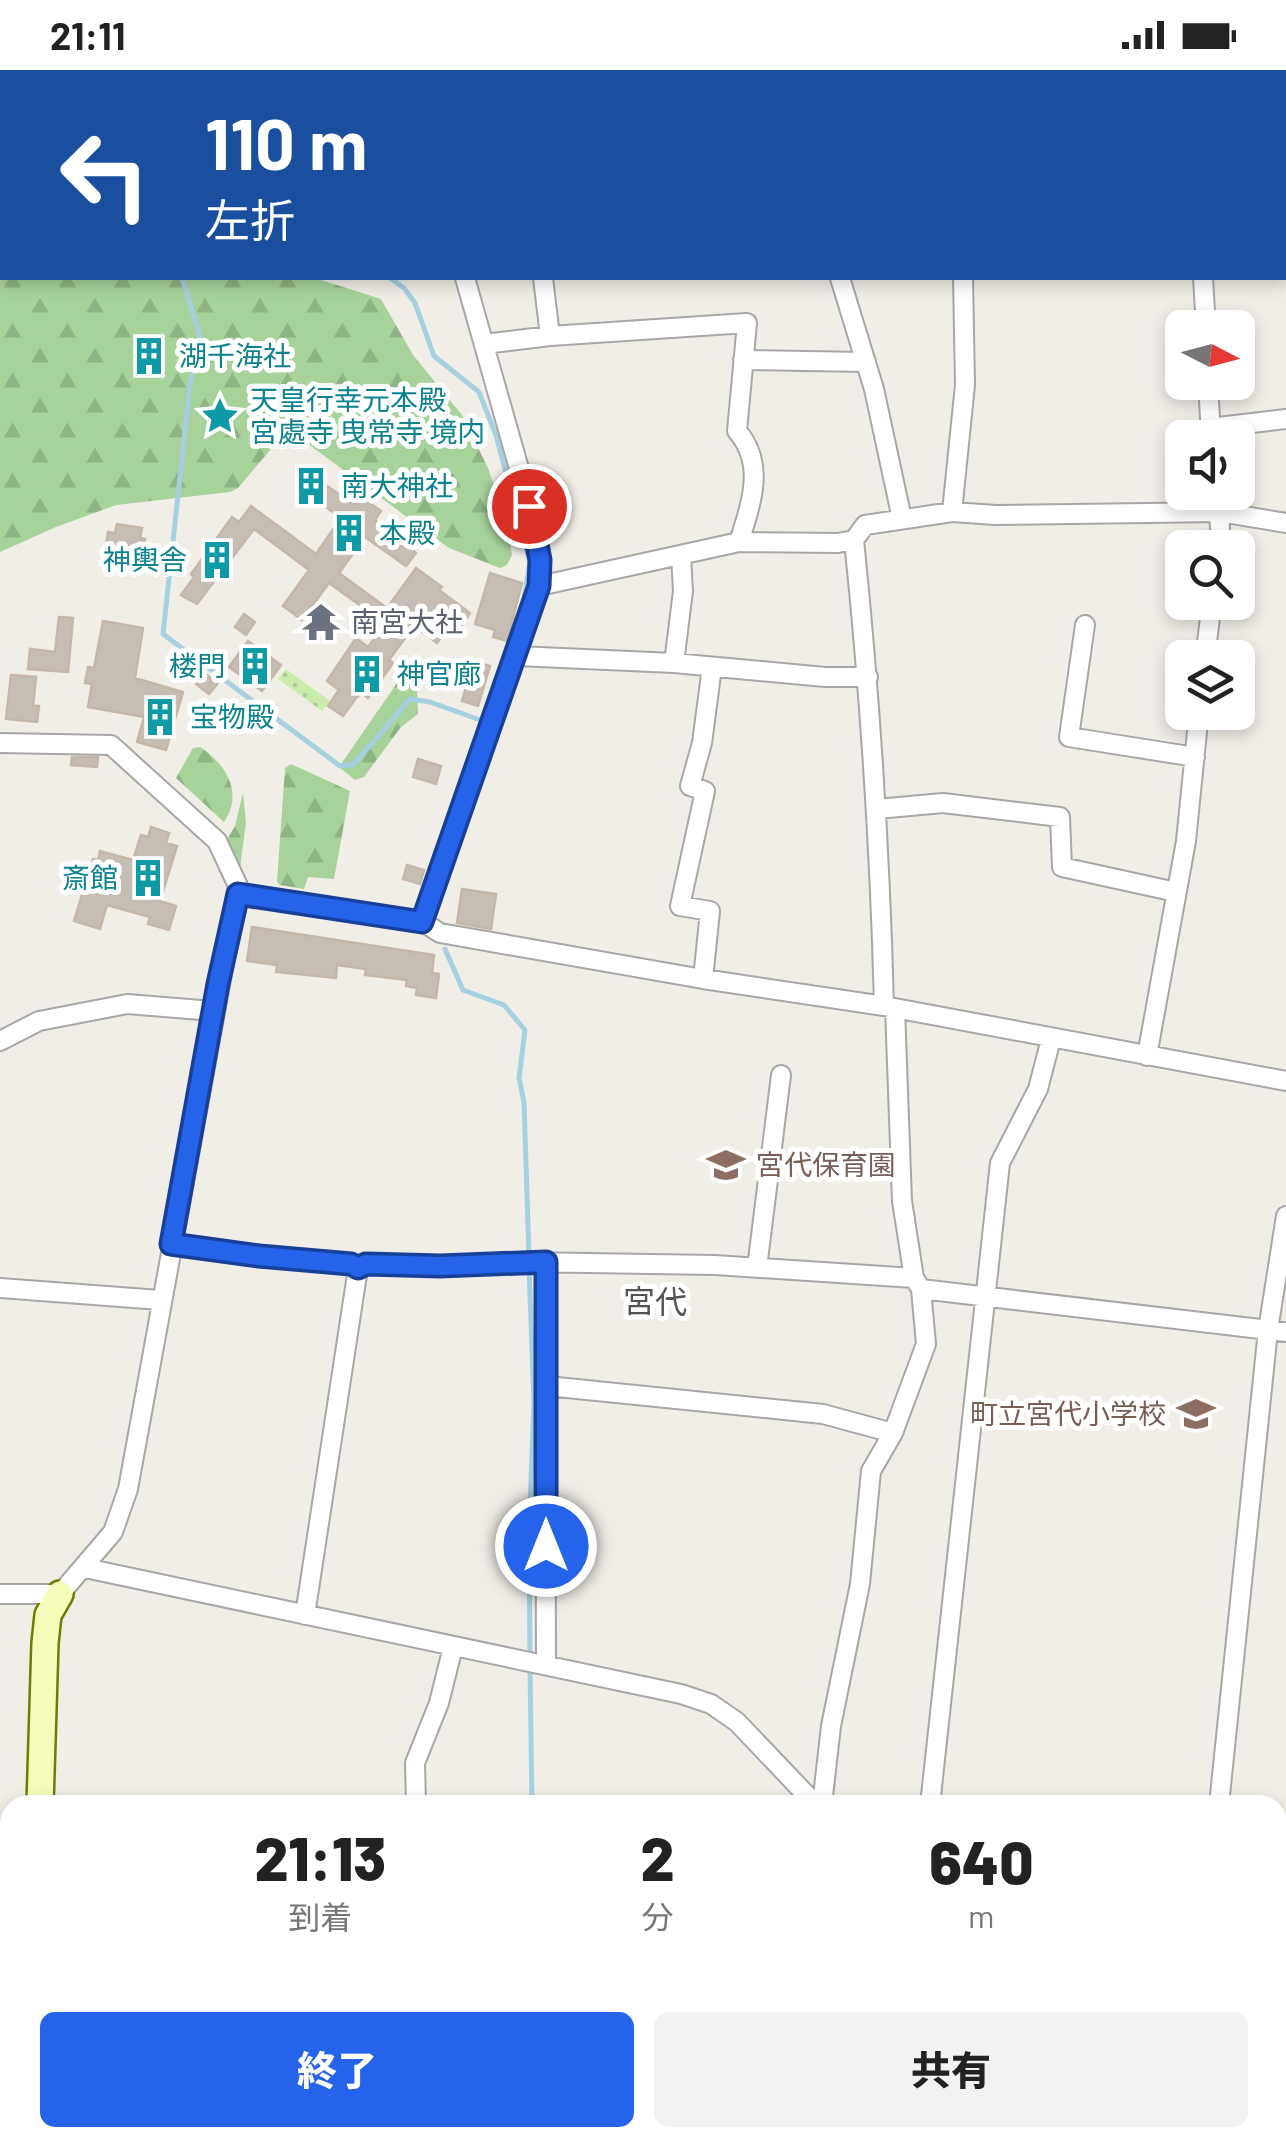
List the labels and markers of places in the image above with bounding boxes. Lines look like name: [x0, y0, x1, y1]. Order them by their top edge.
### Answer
building icon: 湖千海社: [128, 335, 170, 377]
place label: 湖千海社: [179, 338, 291, 372]
place label: 天皇行幸元本殿 宮處寺 曳常寺 境内: [250, 382, 485, 448]
place icon: 天皇行幸元本殿 宮處寺 曳常寺 境内: [199, 395, 241, 437]
pin: [487, 464, 572, 549]
building icon: 南大神社: [290, 465, 332, 507]
place label: 南大神社: [341, 468, 453, 502]
building icon: 本殿: [328, 512, 370, 554]
place label: 本殿: [379, 515, 435, 549]
building icon: 神輿舎: [196, 539, 238, 581]
place label: 神輿舎: [103, 542, 187, 576]
temple icon: 南宮大社: [300, 601, 342, 643]
place label: 南宮大社: [351, 604, 463, 638]
building icon: 楼門: [234, 645, 276, 687]
place label: 楼門: [169, 648, 225, 682]
building icon: 神官廊: [346, 653, 388, 695]
place label: 神官廊: [397, 656, 481, 690]
building icon: 宝物殿: [139, 696, 181, 738]
place label: 宝物殿: [190, 699, 274, 733]
building icon: 斎館: [127, 857, 169, 899]
place label: 斎館: [62, 860, 118, 894]
school or university icon: 宮代保育園: [705, 1144, 747, 1186]
place label: 宮代保育園: [756, 1147, 896, 1181]
school or university icon: 町立宮代小学校: [1175, 1393, 1217, 1435]
place label: 町立宮代小学校: [970, 1396, 1166, 1430]

